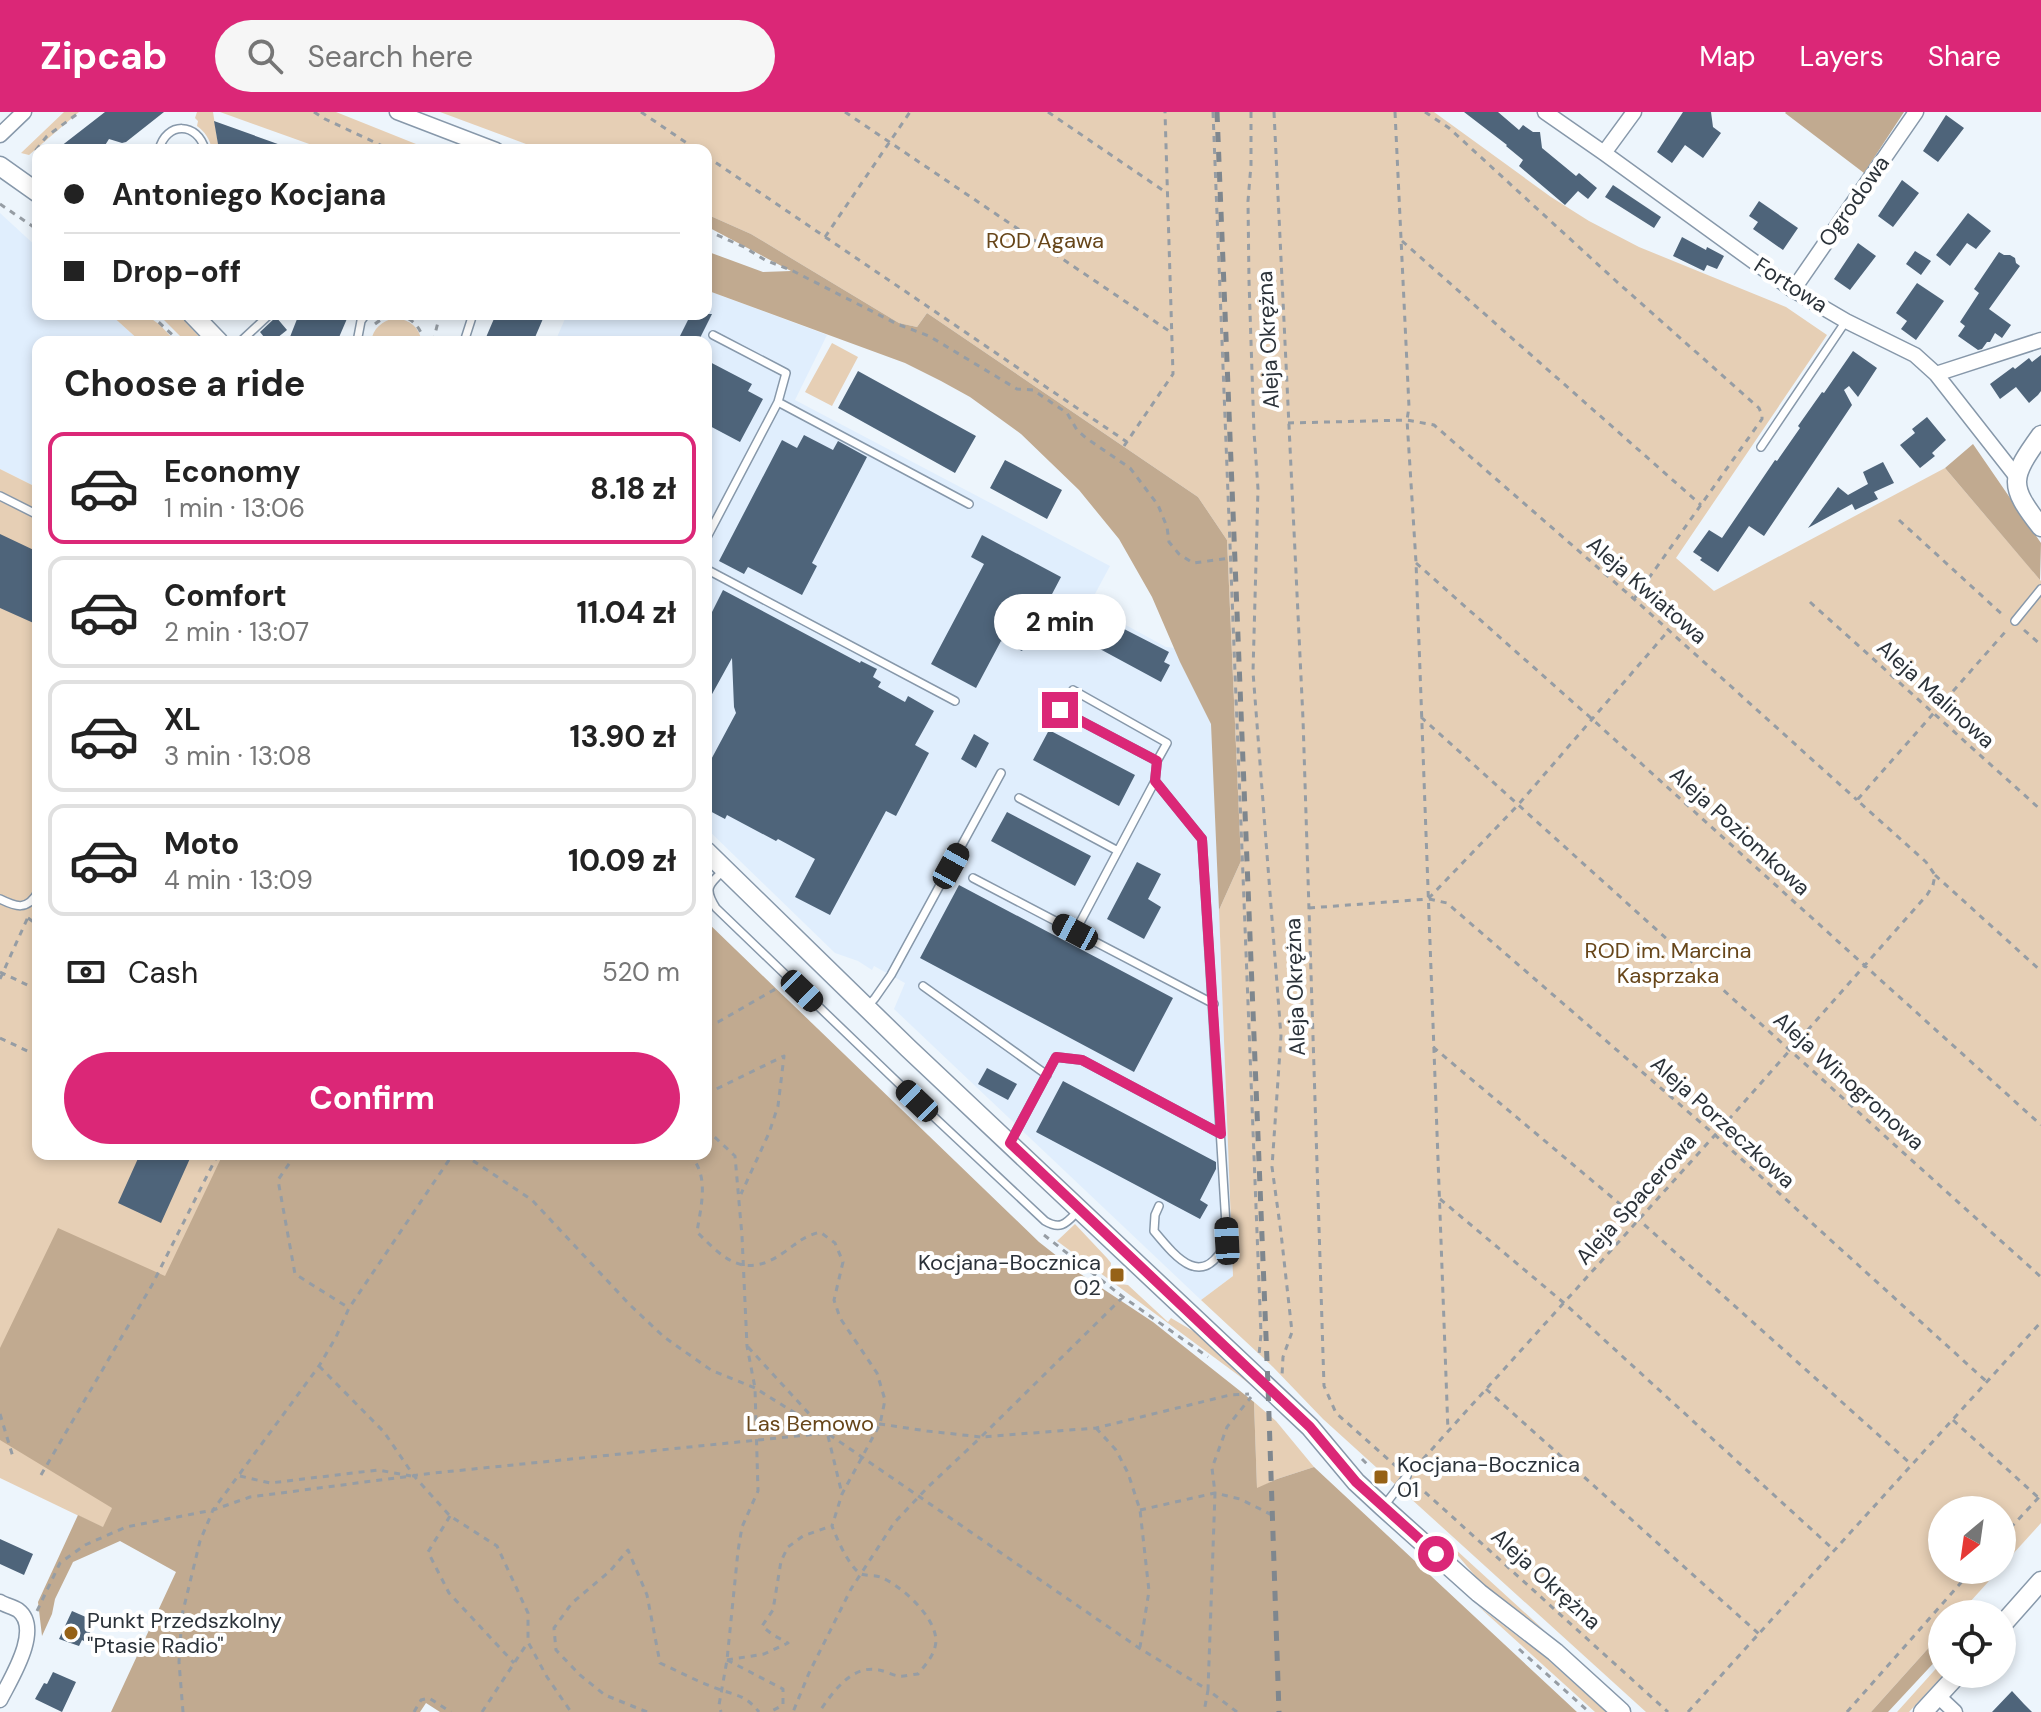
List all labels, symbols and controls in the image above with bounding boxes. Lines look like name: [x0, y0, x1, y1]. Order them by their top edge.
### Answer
search box: [215, 20, 775, 92]
text: Zipcab: [40, 31, 167, 81]
icon: search: [243, 34, 287, 78]
text: Search here: [307, 37, 473, 76]
text: Map: [1699, 38, 1756, 75]
text: Layers: [1800, 38, 1884, 75]
text: Share: [1928, 38, 2001, 75]
street label: Ogrodowa: [1812, 150, 1896, 252]
text: Antoniego Kocjana: [112, 175, 386, 214]
park label: ROD Agawa: [986, 226, 1104, 255]
street label: Fortowa: [1749, 251, 1833, 319]
text: Drop-off: [112, 252, 241, 291]
street label: Aleja Okrężna: [1250, 270, 1286, 410]
text: Choose a ride: [64, 360, 305, 407]
icon: car: [68, 452, 140, 524]
text: Economy: [164, 452, 301, 491]
text: 8.18 zł: [590, 469, 676, 508]
text: 1 min · 13:06: [164, 491, 305, 525]
street label: Aleja Kwiatowa: [1581, 530, 1713, 650]
icon: car: [68, 576, 140, 648]
text: Comfort: [164, 576, 287, 615]
text: 11.04 zł: [577, 593, 676, 632]
callout: 2 min: [994, 594, 1126, 650]
text: 2 min: [1026, 605, 1094, 639]
text: 2 min · 13:07: [164, 615, 309, 649]
street label: Aleja Malinowa: [1871, 633, 2001, 755]
route end: [1042, 692, 1078, 728]
icon: car: [68, 700, 140, 772]
text: XL: [164, 700, 201, 739]
text: 13.90 zł: [570, 717, 676, 756]
text: 3 min · 13:08: [164, 739, 312, 773]
street label: Aleja Poziomkowa: [1664, 760, 1816, 902]
icon: car: [68, 824, 140, 896]
text: Moto: [164, 824, 239, 863]
car: [929, 839, 973, 893]
text: 10.09 zł: [568, 841, 676, 880]
text: 4 min · 13:09: [164, 863, 313, 897]
car: [1048, 910, 1102, 954]
street label: Aleja Okrężna: [1278, 917, 1312, 1057]
park label: ROD im. Marcina Kasprzaka: [1585, 936, 1751, 990]
icon: cash: [64, 950, 108, 994]
text: Cash: [128, 953, 198, 992]
text: 520 m: [602, 955, 680, 989]
car: [776, 966, 828, 1016]
street label: Aleja Winogronowa: [1767, 1005, 1931, 1157]
street label: Aleja Porzeczkowa: [1645, 1049, 1801, 1195]
button: Confirm: [64, 1052, 680, 1144]
car: [891, 1076, 943, 1126]
street label: Aleja Spacerowa: [1569, 1127, 1703, 1271]
car: [1214, 1216, 1240, 1266]
place label: Kocjana-Bocznica 02: [918, 1248, 1101, 1302]
marker: Kocjana-Bocznica 02: [1108, 1266, 1126, 1284]
park label: Las Bemowo: [746, 1409, 874, 1438]
place label: Kocjana-Bocznica 01: [1397, 1450, 1580, 1504]
marker: Kocjana-Bocznica 01: [1372, 1468, 1390, 1486]
north arrow: [1928, 1496, 2016, 1584]
map controls: [1928, 1496, 2016, 1688]
street label: Aleja Okrężna: [1485, 1522, 1607, 1636]
route start: [1418, 1536, 1454, 1572]
button: locate: [1928, 1600, 2016, 1688]
place label: Punkt Przedszkolny "Ptasie Radio": [87, 1606, 282, 1660]
marker: Punkt Przedszkolny "Ptasie Radio": [62, 1624, 80, 1642]

